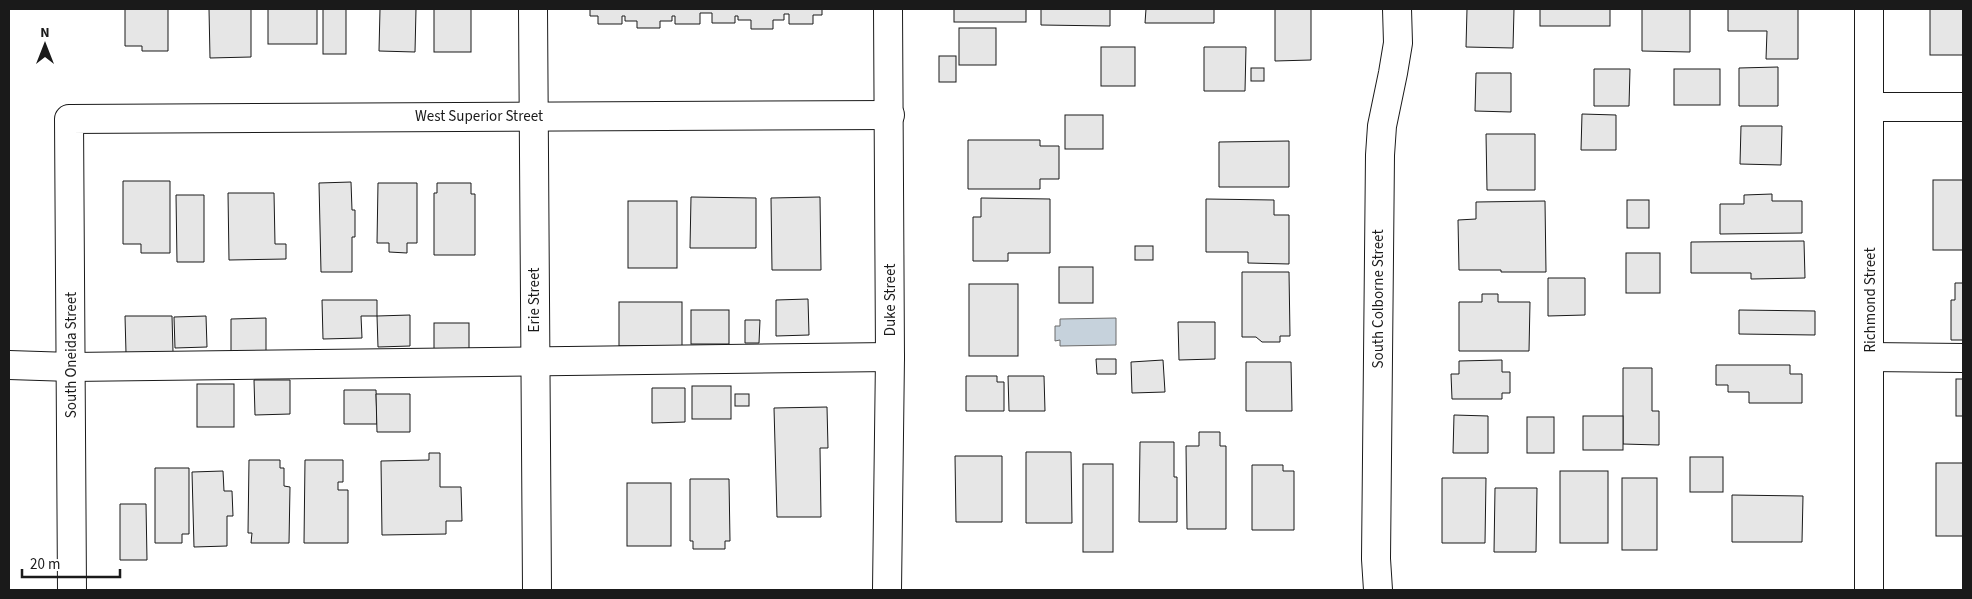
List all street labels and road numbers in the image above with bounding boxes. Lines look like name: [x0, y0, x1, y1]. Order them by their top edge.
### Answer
street label: West Superior Street: [415, 106, 543, 127]
street label: South Colborne Street: [1368, 230, 1389, 368]
street label: Richmond Street: [1860, 248, 1881, 352]
street label: Duke Street: [880, 264, 901, 336]
street label: Erie Street: [524, 268, 545, 332]
street label: South Oneida Street: [61, 292, 82, 418]

